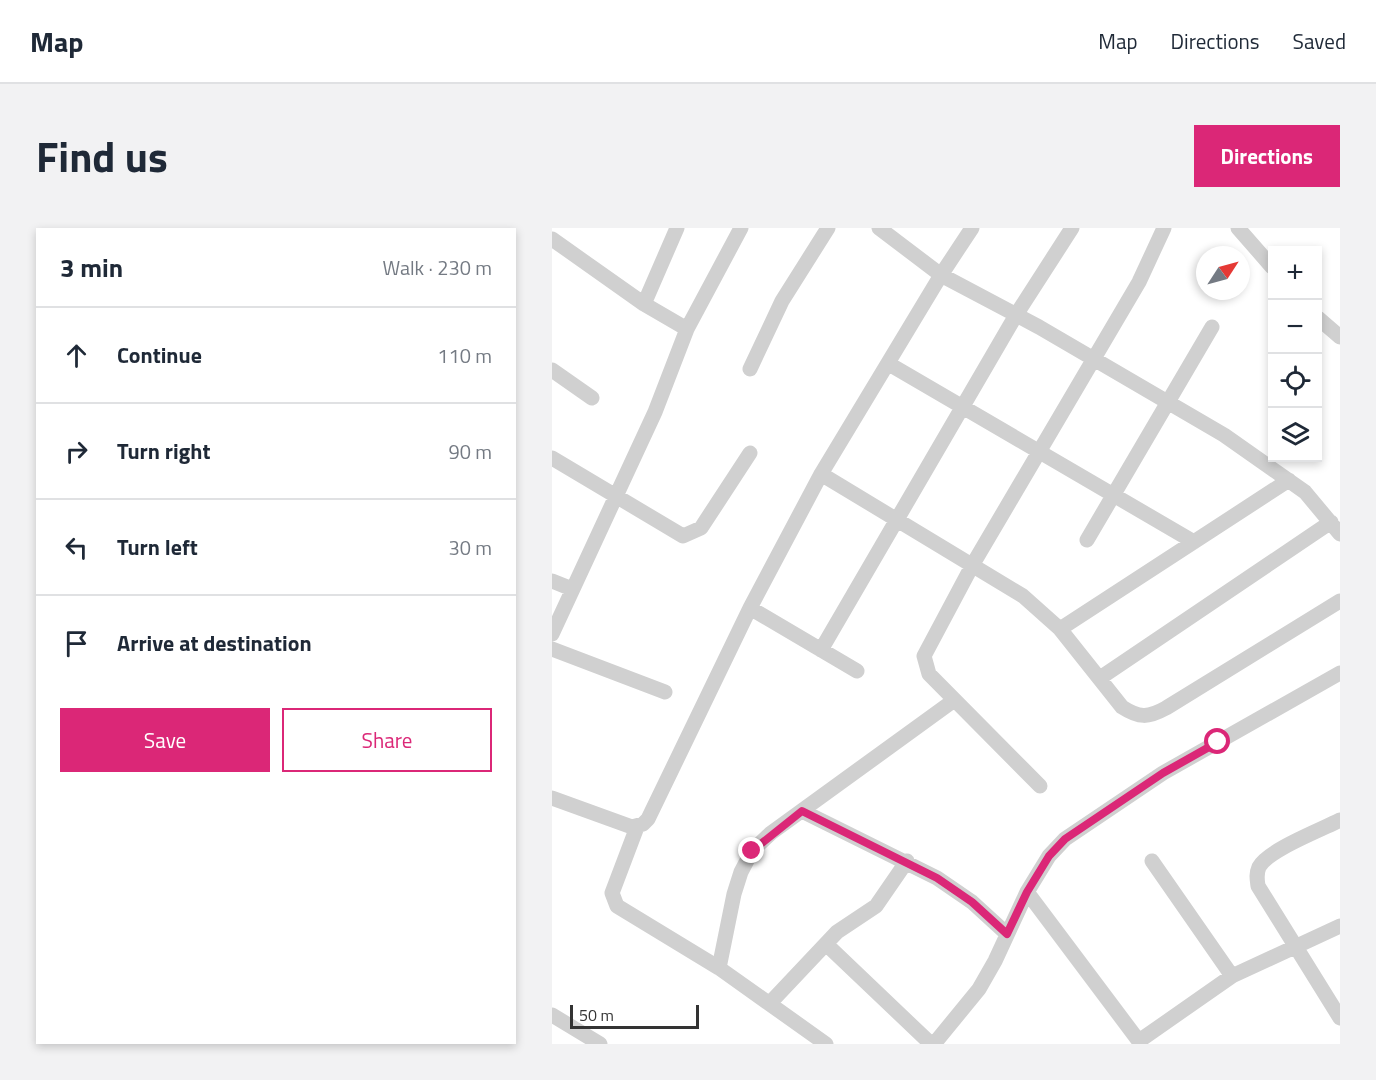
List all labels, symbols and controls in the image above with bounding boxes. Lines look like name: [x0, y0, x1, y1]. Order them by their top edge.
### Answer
text: Map: [30, 20, 84, 63]
text: Map: [1098, 25, 1138, 57]
text: Directions: [1171, 25, 1260, 57]
text: Saved: [1293, 25, 1346, 57]
text: Find us: [36, 124, 168, 188]
button: Directions: [1194, 125, 1340, 187]
north arrow: [1196, 246, 1250, 300]
map controls: [1268, 246, 1322, 462]
button: +: [1268, 246, 1322, 300]
text: 3 min: [60, 248, 123, 287]
text: Walk · 230 m: [383, 252, 492, 283]
button: −: [1268, 300, 1322, 354]
text: Continue: [117, 338, 202, 372]
icon: ahead: [60, 339, 93, 372]
text: 110 m: [437, 340, 492, 371]
button: locate: [1268, 354, 1322, 408]
button: layers: [1268, 408, 1322, 462]
text: Turn right: [117, 434, 211, 468]
icon: right: [60, 435, 93, 468]
text: 90 m: [448, 436, 492, 467]
text: Turn left: [117, 530, 198, 564]
icon: left: [60, 531, 93, 564]
text: 30 m: [448, 532, 492, 563]
text: Arrive at destination: [117, 626, 312, 660]
icon: arrive: [60, 627, 93, 660]
button: Save: [60, 708, 270, 772]
button: Share: [282, 708, 492, 772]
route start: [1204, 728, 1230, 754]
route end: [738, 837, 764, 863]
scale bar: [570, 1002, 699, 1030]
text: 50 m: [579, 1003, 614, 1027]

